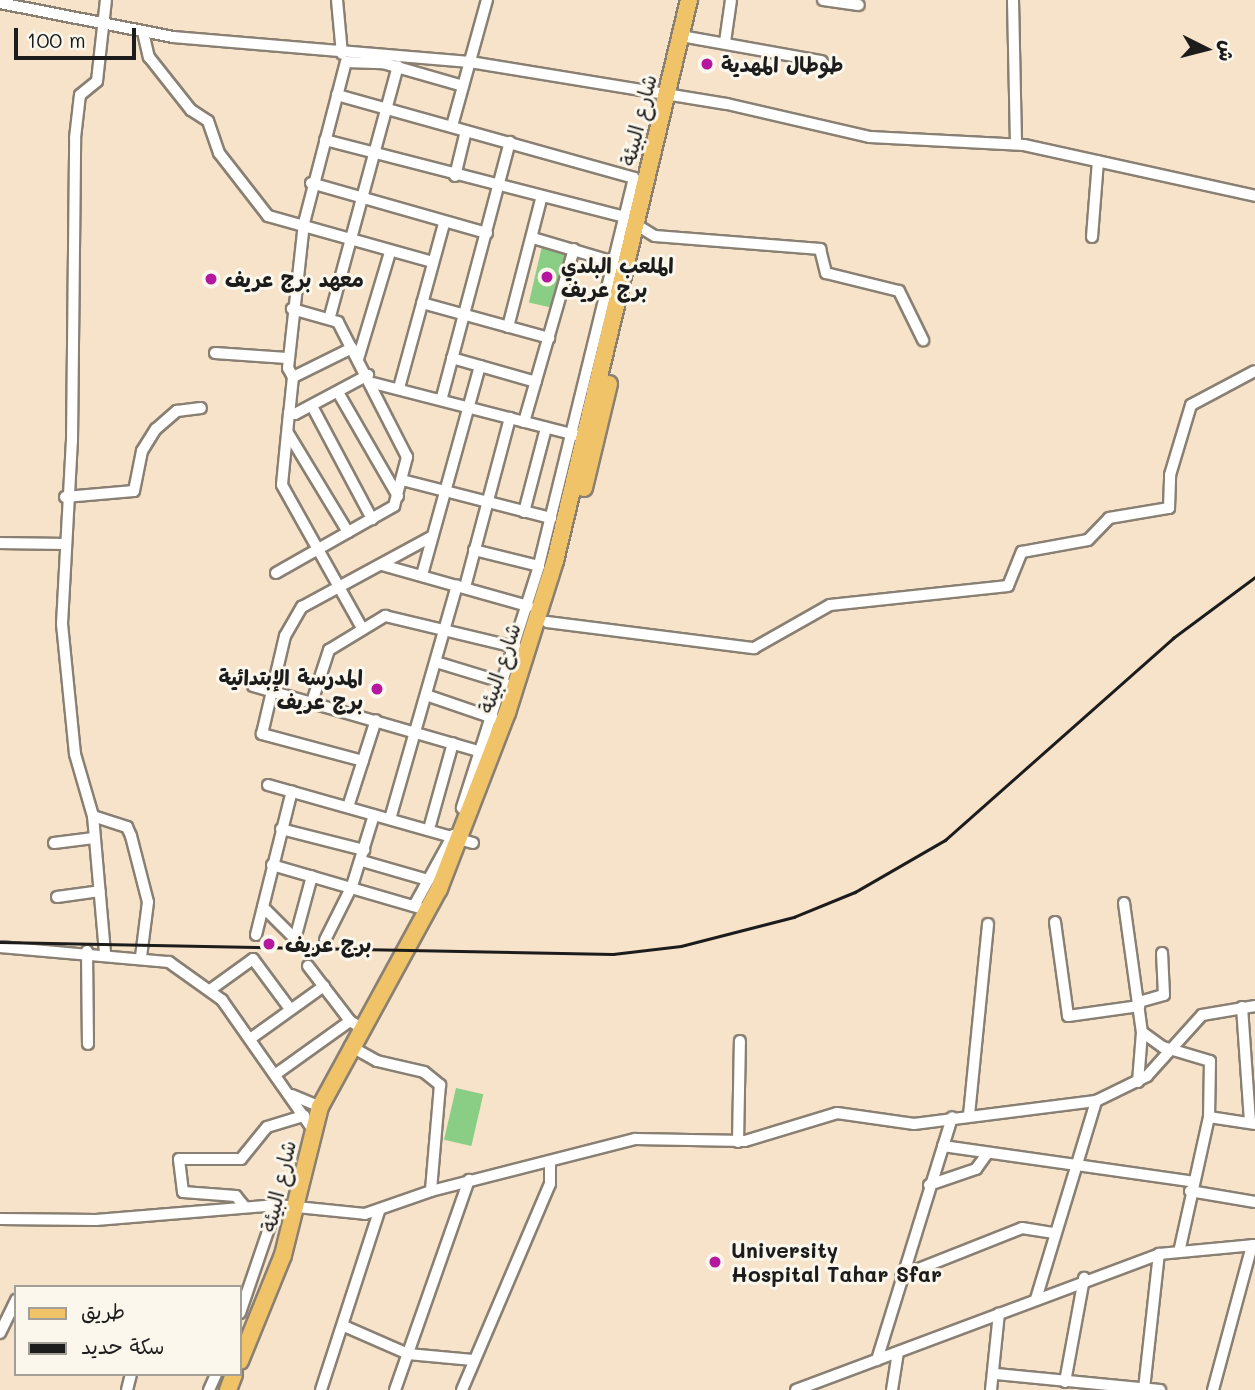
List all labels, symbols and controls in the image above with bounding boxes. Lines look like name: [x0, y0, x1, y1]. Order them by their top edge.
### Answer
scale bar: [18, 14, 140, 58]
north arrow: [1171, 14, 1241, 84]
text: 100 m: [27, 26, 86, 53]
text: ش: [1214, 40, 1241, 63]
place label: طوطال المهدية: [721, 51, 843, 77]
marker: طوطال المهدية: [699, 56, 715, 72]
street label: شارع البيئة: [614, 72, 662, 168]
place label: الملعب البلدي برج عريف: [561, 252, 674, 302]
place label: معهد برج عريف: [225, 266, 364, 292]
marker: الملعب البلدي برج عريف: [539, 269, 555, 285]
marker: معهد برج عريف: [203, 271, 219, 287]
street label: شارع البيئة: [473, 620, 525, 716]
place label: المدرسة الإبتدائية برج عريف: [218, 664, 363, 714]
marker: المدرسة الإبتدائية برج عريف: [369, 681, 385, 697]
place label: برج عريف: [285, 931, 371, 957]
marker: برج عريف: [259, 934, 279, 954]
street label: شارع البيئة: [255, 1138, 301, 1234]
place label: University Hospital Tahar Sfar: [731, 1237, 942, 1287]
marker: University Hospital Tahar Sfar: [705, 1252, 725, 1272]
legend: [14, 1285, 242, 1376]
text: طريق: [81, 1297, 125, 1324]
text: سكة حديد: [81, 1332, 165, 1359]

